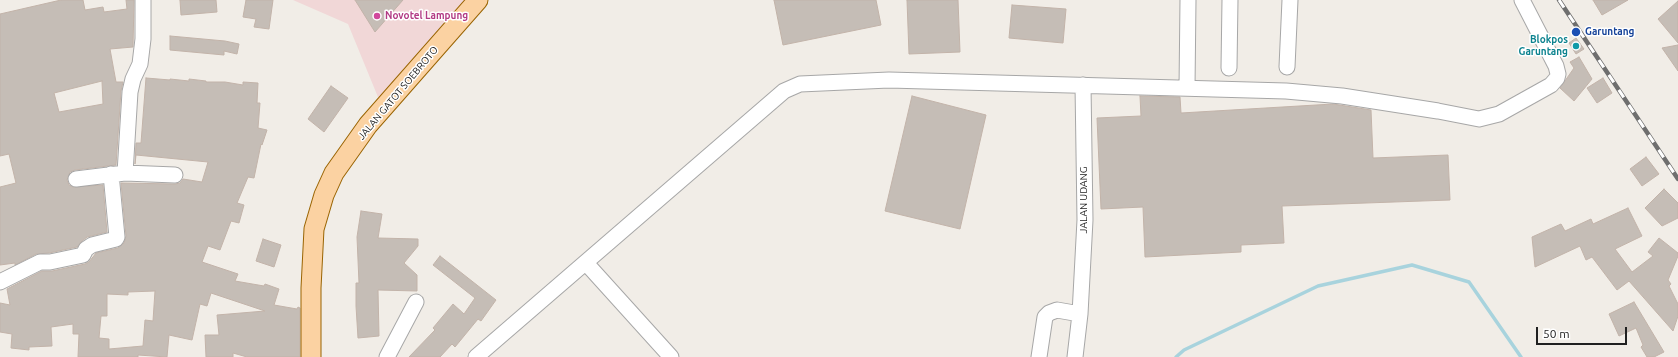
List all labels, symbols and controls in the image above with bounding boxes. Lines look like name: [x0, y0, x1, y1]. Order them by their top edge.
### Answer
place label: Novotel Lampung: [385, 10, 468, 22]
marker: Novotel Lampung: [372, 11, 382, 21]
marker: Garuntang: [1570, 26, 1582, 38]
place label: Garuntang: [1585, 26, 1634, 38]
place label: Blokpos Garuntang: [1519, 34, 1568, 58]
marker: Blokpos Garuntang: [1571, 41, 1581, 51]
street label: JALAN GATOT SOEBROTO: [355, 44, 441, 142]
street label: JALAN UDANG: [1078, 167, 1090, 233]
scale bar: [1538, 319, 1629, 345]
text: 50 m: [1543, 327, 1570, 340]

